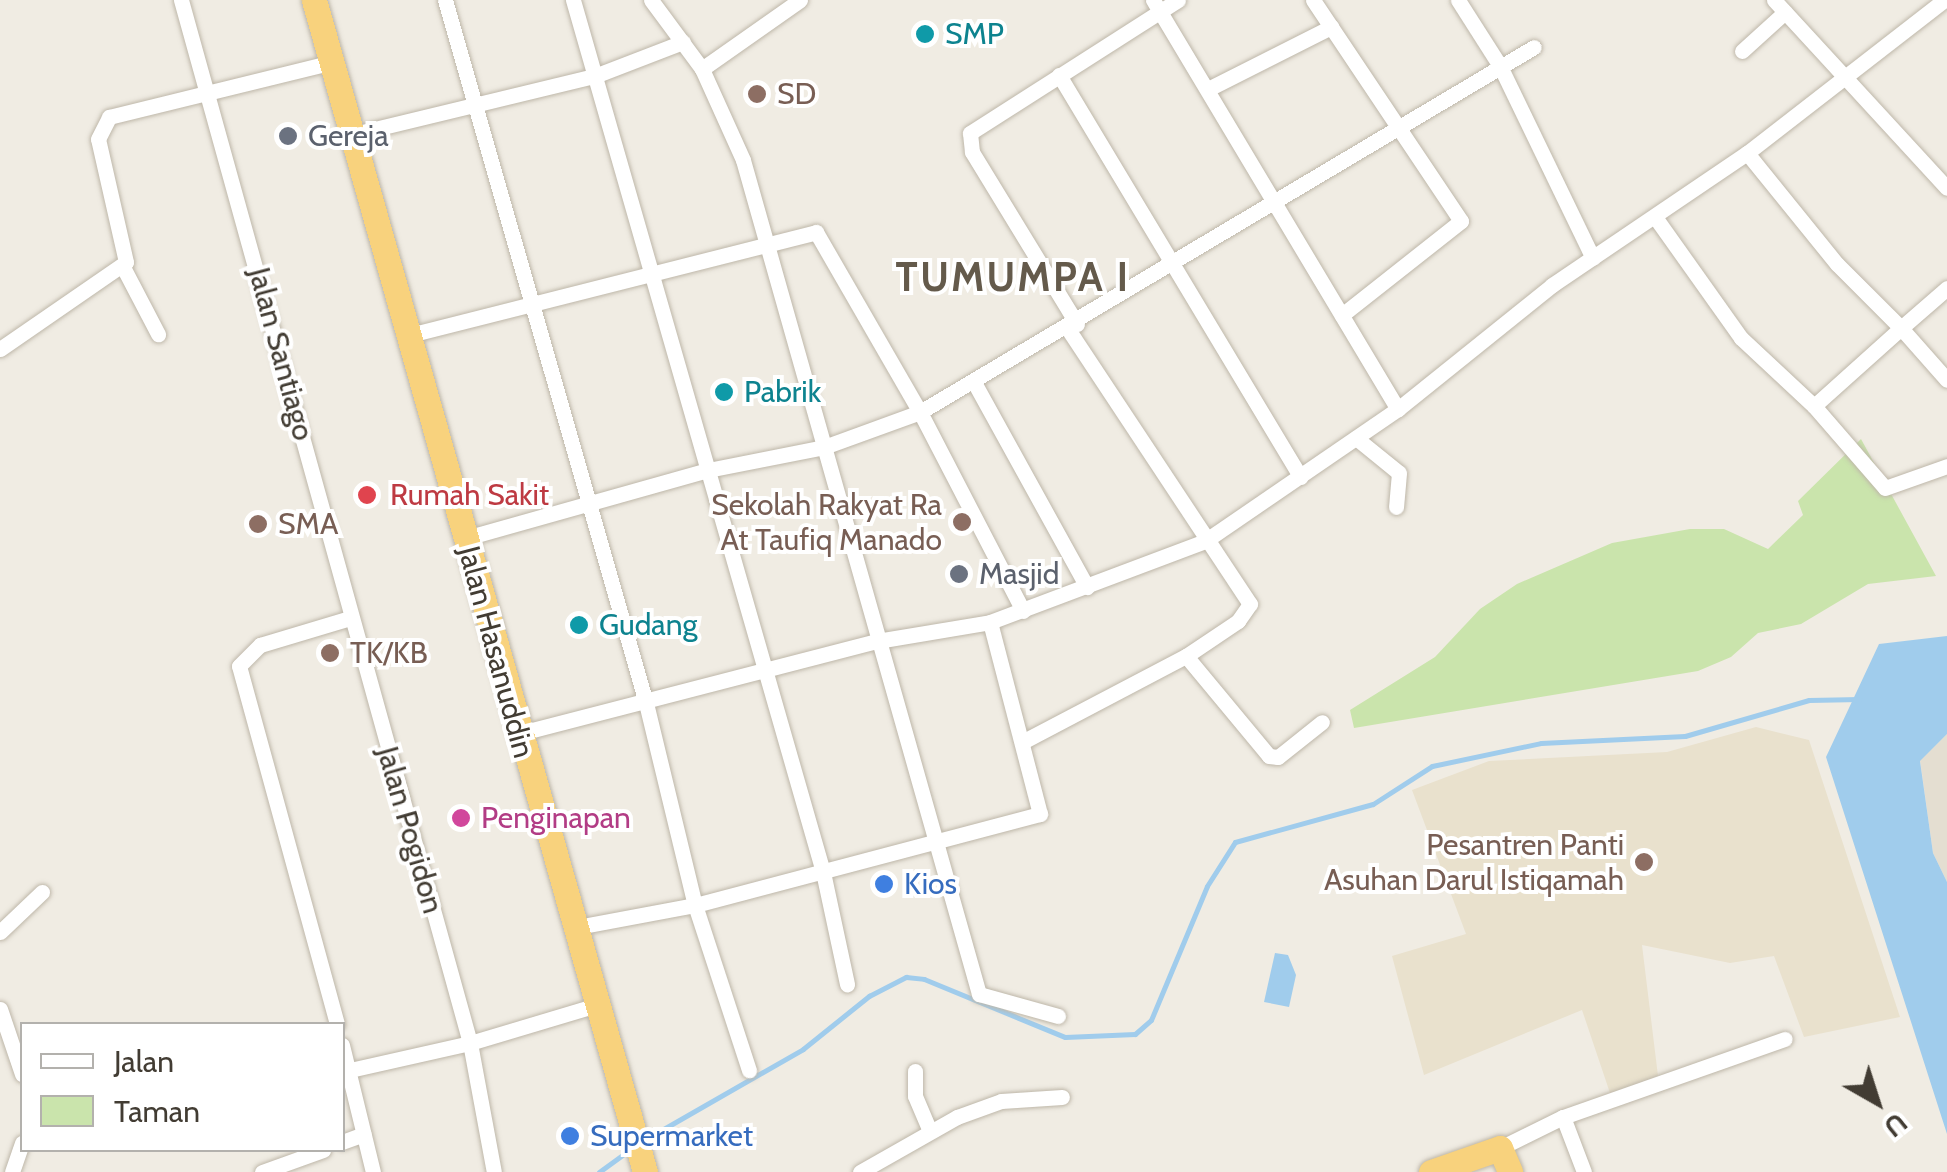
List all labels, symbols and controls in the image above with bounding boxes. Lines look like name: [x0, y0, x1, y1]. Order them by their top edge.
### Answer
place label: SMP: [945, 16, 1004, 52]
marker: SMP: [914, 23, 936, 45]
place label: SD: [777, 76, 816, 112]
marker: SD: [746, 83, 768, 105]
place label: Gereja: [308, 118, 389, 154]
marker: Gereja: [277, 125, 299, 147]
district label: TUMUMPA I: [895, 253, 1131, 301]
street label: Jalan Santiago: [241, 264, 321, 444]
place label: Pabrik: [744, 374, 821, 410]
marker: Pabrik: [713, 381, 735, 403]
place label: Rumah Sakit: [390, 477, 549, 513]
marker: Rumah Sakit: [354, 482, 380, 508]
place label: Sekolah Rakyat Ra At Taufiq Manado: [711, 487, 942, 558]
place label: SMA: [278, 506, 338, 542]
marker: Sekolah Rakyat Ra At Taufiq Manado: [951, 511, 973, 533]
marker: SMA: [247, 513, 269, 535]
street label: Jalan Hasanuddin: [450, 542, 542, 762]
place label: Masjid: [979, 556, 1059, 592]
marker: Masjid: [948, 563, 970, 585]
place label: Gudang: [599, 607, 697, 643]
marker: Gudang: [568, 614, 590, 636]
place label: TK/KB: [350, 635, 428, 671]
marker: TK/KB: [319, 642, 341, 664]
street label: Jalan Pogidon: [369, 742, 451, 918]
place label: Penginapan: [481, 800, 631, 836]
marker: Penginapan: [450, 807, 472, 829]
place label: Pesantren Panti Asuhan Darul Istiqamah: [1324, 827, 1624, 898]
marker: Pesantren Panti Asuhan Darul Istiqamah: [1633, 851, 1655, 873]
place label: Kios: [904, 866, 957, 902]
marker: Kios: [873, 873, 895, 895]
legend: [20, 1022, 345, 1152]
text: Jalan: [114, 1043, 174, 1080]
north arrow: [1827, 1052, 1927, 1152]
text: Taman: [114, 1093, 200, 1130]
text: U: [1877, 1106, 1914, 1145]
place label: Supermarket: [590, 1118, 753, 1154]
marker: Supermarket: [559, 1125, 581, 1147]

